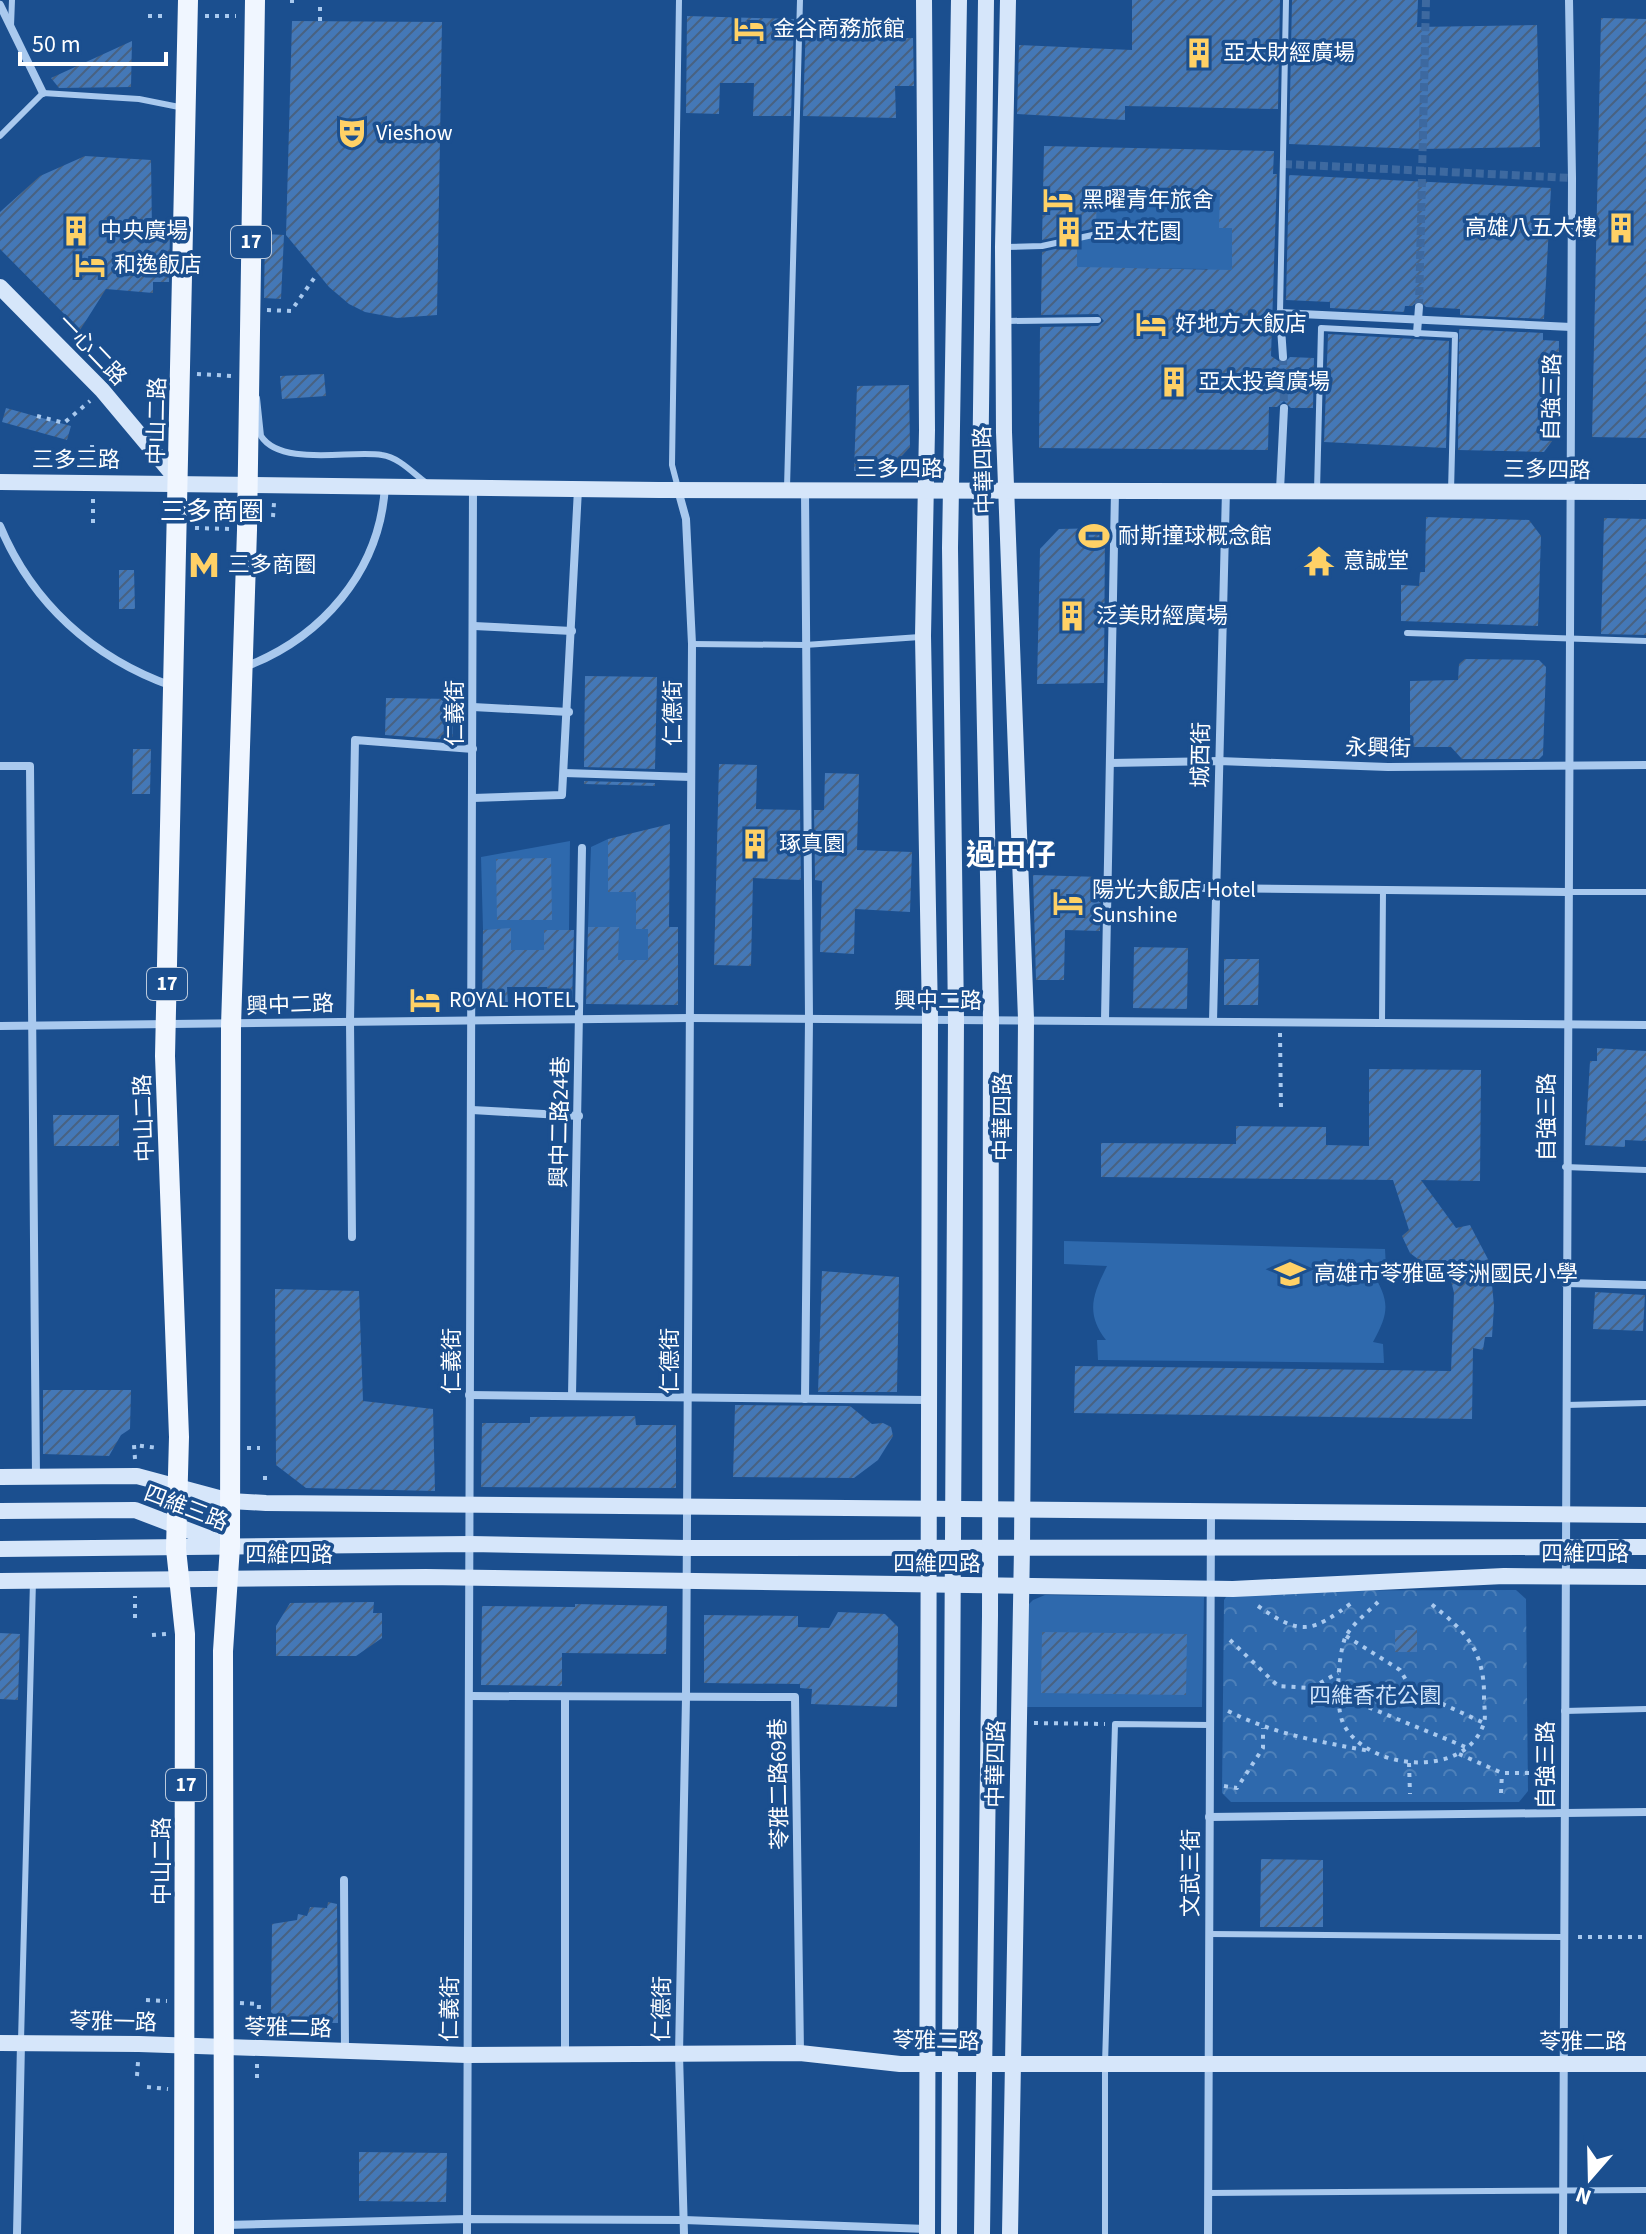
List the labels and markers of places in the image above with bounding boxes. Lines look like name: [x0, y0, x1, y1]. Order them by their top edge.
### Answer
hotel icon: 金谷商務旅館: [732, 12, 766, 46]
place label: 金谷商務旅館: [773, 13, 905, 45]
building icon: 亞太財經廣場: [1182, 36, 1216, 70]
place label: 亞太財經廣場: [1223, 37, 1355, 69]
theatre icon: Vieshow: [335, 116, 369, 150]
place label: Vieshow: [376, 117, 453, 149]
hotel icon: 黑曜青年旅舍: [1041, 183, 1075, 217]
place label: 黑曜青年旅舍: [1082, 184, 1214, 216]
building icon: 高雄八五大樓: [1604, 211, 1638, 245]
place label: 高雄八五大樓: [1465, 212, 1597, 244]
building icon: 中央廣場: [59, 214, 93, 248]
place label: 中央廣場: [100, 215, 188, 247]
building icon: 亞太花園: [1052, 215, 1086, 249]
place label: 亞太花園: [1093, 216, 1181, 248]
hotel icon: 和逸飯店: [73, 248, 107, 282]
place label: 和逸飯店: [114, 249, 202, 281]
hotel icon: 好地方大飯店: [1134, 307, 1168, 341]
place label: 好地方大飯店: [1175, 308, 1307, 340]
building icon: 亞太投資廣場: [1157, 365, 1191, 399]
place label: 亞太投資廣場: [1198, 366, 1330, 398]
sports icon: 耐斯撞球概念館: [1077, 519, 1111, 553]
place label: 耐斯撞球概念館: [1118, 520, 1272, 552]
temple icon: 意誠堂: [1302, 544, 1336, 578]
place label: 意誠堂: [1343, 545, 1409, 577]
metro station icon: 三多商圈: [187, 548, 221, 582]
place label: 三多商圈: [228, 549, 316, 581]
building icon: 泛美財經廣場: [1055, 599, 1089, 633]
place label: 泛美財經廣場: [1096, 600, 1228, 632]
building icon: 琢真園: [738, 827, 772, 861]
place label: 琢真園: [779, 828, 845, 860]
place label: 陽光大飯店 Hotel Sunshine: [1092, 874, 1256, 931]
hotel icon: 陽光大飯店 Hotel Sunshine: [1051, 886, 1085, 920]
hotel icon: ROYAL HOTEL: [408, 983, 442, 1017]
place label: ROYAL HOTEL: [449, 984, 576, 1016]
school or university icon: 高雄市苓雅區苓洲國民小學: [1273, 1257, 1307, 1291]
place label: 高雄市苓雅區苓洲國民小學: [1314, 1258, 1578, 1290]

